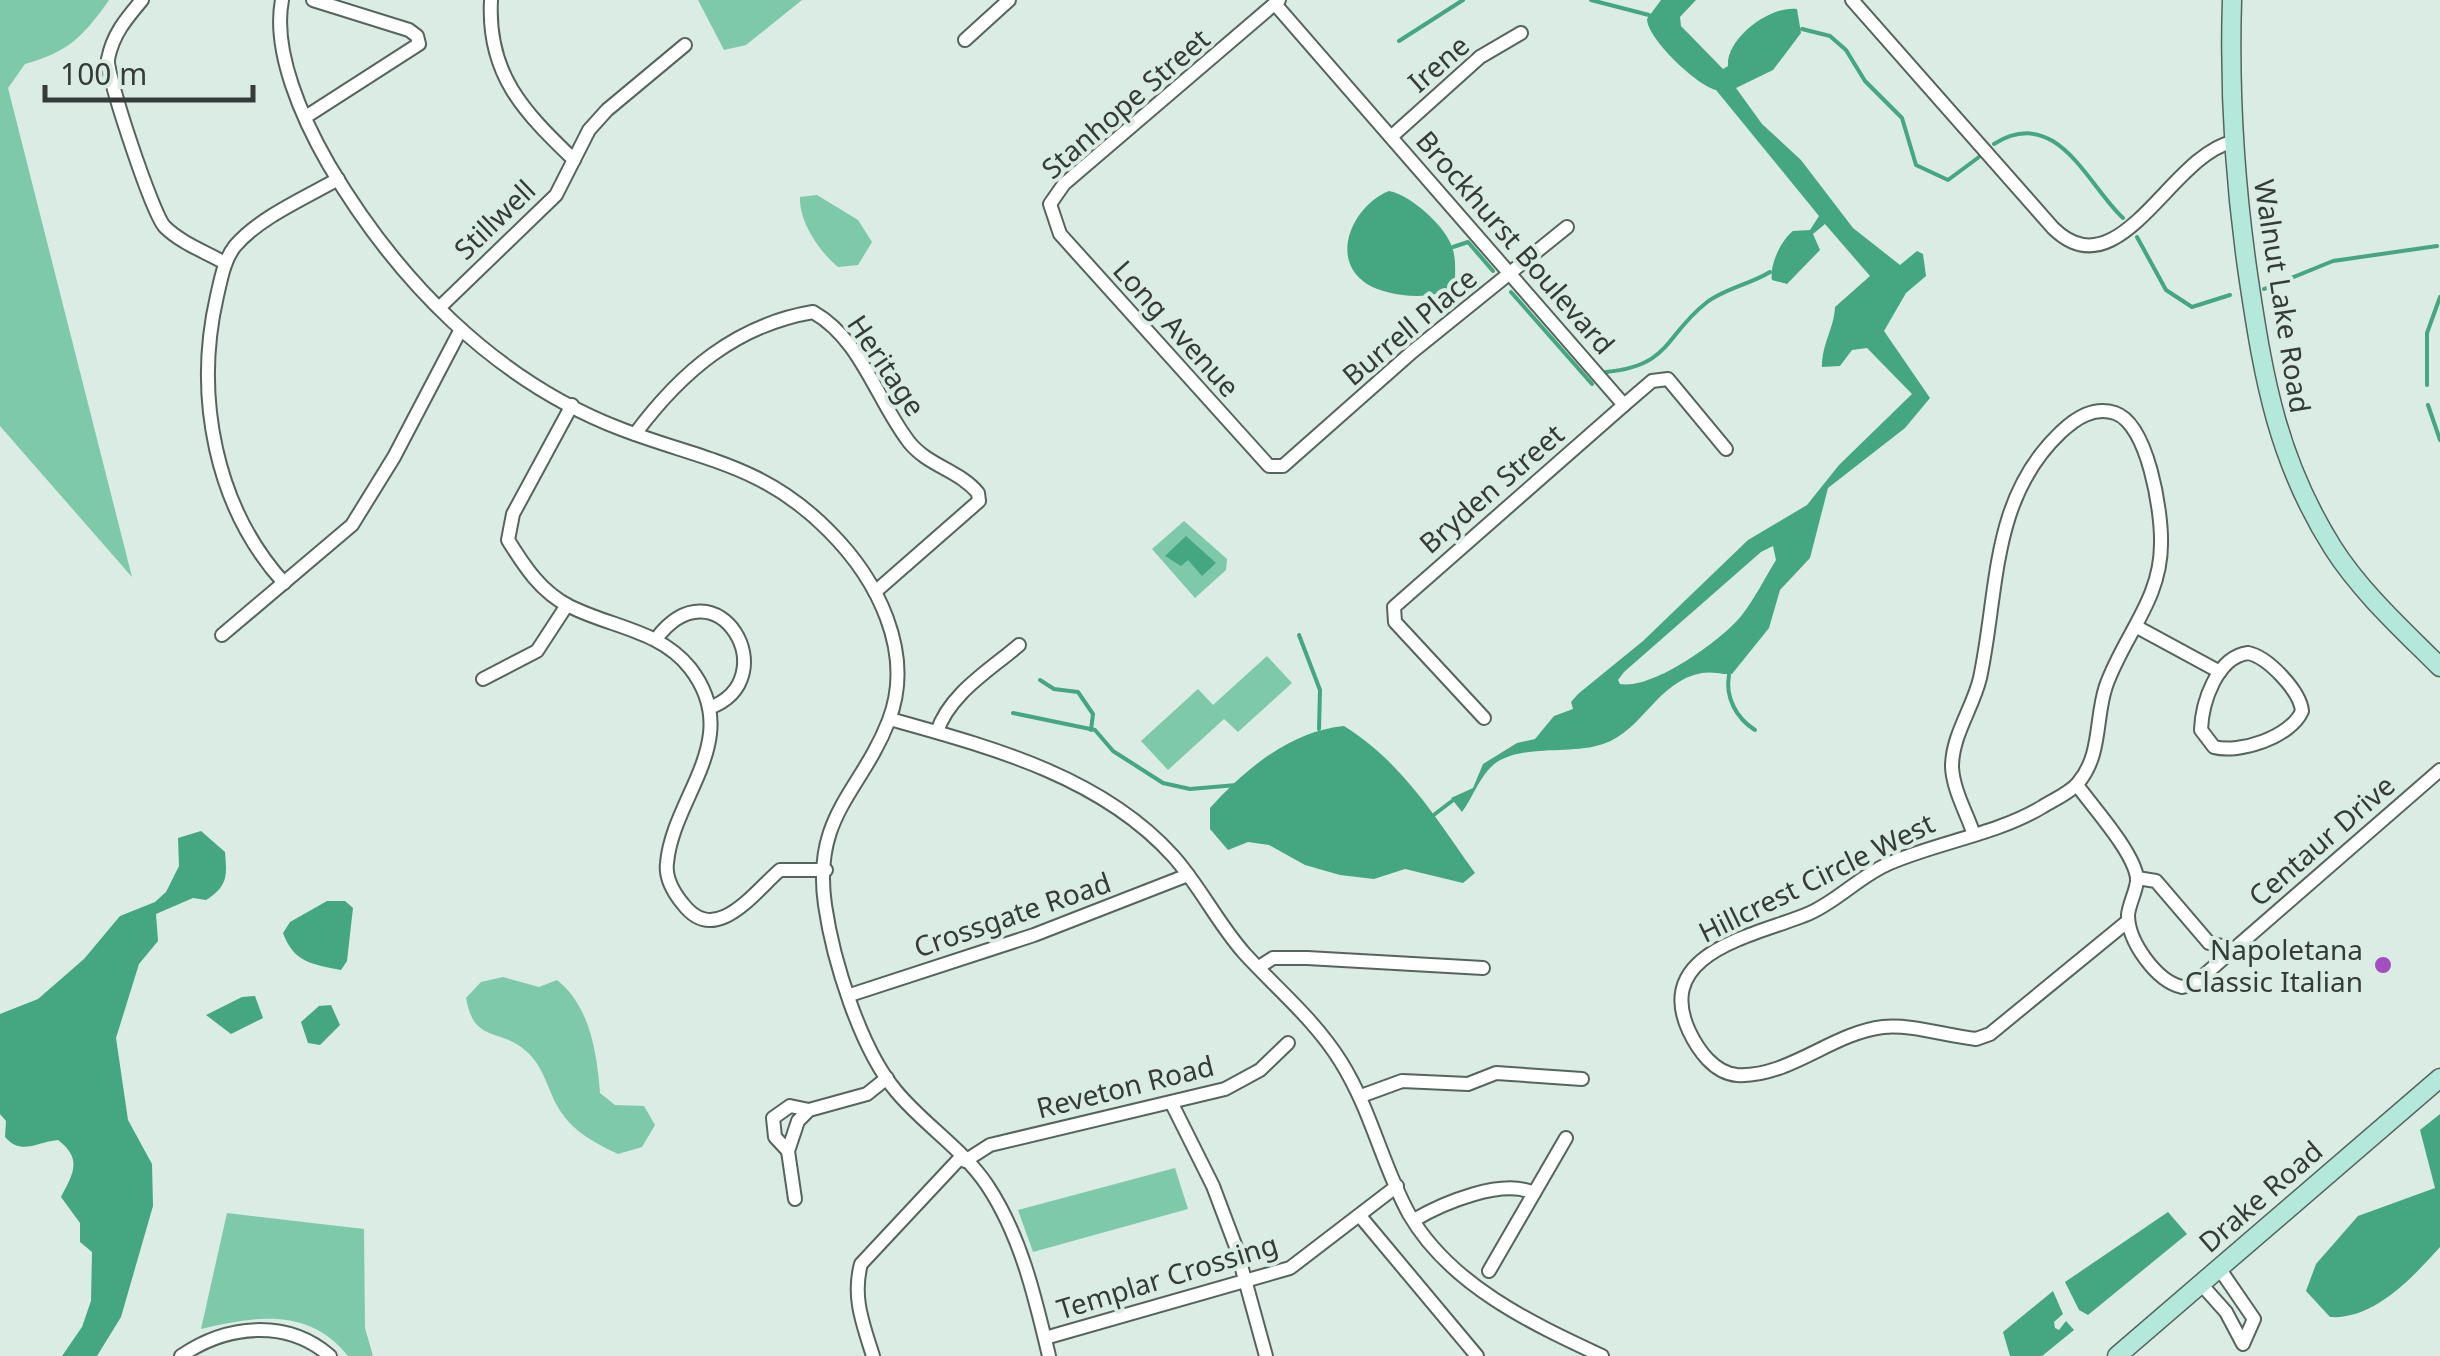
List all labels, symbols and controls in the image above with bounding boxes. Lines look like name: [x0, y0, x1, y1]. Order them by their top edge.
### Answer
street label: Stanhope Street: [1033, 19, 1217, 187]
street label: Irene: [1399, 26, 1477, 100]
scale bar: [45, 40, 252, 102]
text: 100 m: [60, 53, 147, 94]
street label: Brockhurst Boulevard: [1408, 122, 1624, 362]
street label: Stillwell: [445, 171, 543, 267]
street label: Walnut Lake Road: [2246, 176, 2320, 416]
street label: Long Avenue: [1105, 251, 1249, 405]
street label: Burrell Place: [1334, 259, 1484, 393]
street label: Heritage: [839, 307, 935, 423]
street label: Bryden Street: [1411, 415, 1571, 561]
street label: Centaur Drive: [2240, 766, 2402, 914]
street label: Hillcrest Circle West: [1692, 803, 1940, 951]
street label: Crossgate Road: [908, 863, 1116, 965]
place label: Napoletana Classic Italian: [2185, 930, 2363, 1000]
marker: Napoletana Classic Italian: [2372, 954, 2394, 976]
street label: Reveton Road: [1032, 1046, 1218, 1126]
street label: Drake Road: [2190, 1132, 2330, 1260]
street label: Templar Crossing: [1052, 1224, 1282, 1328]

